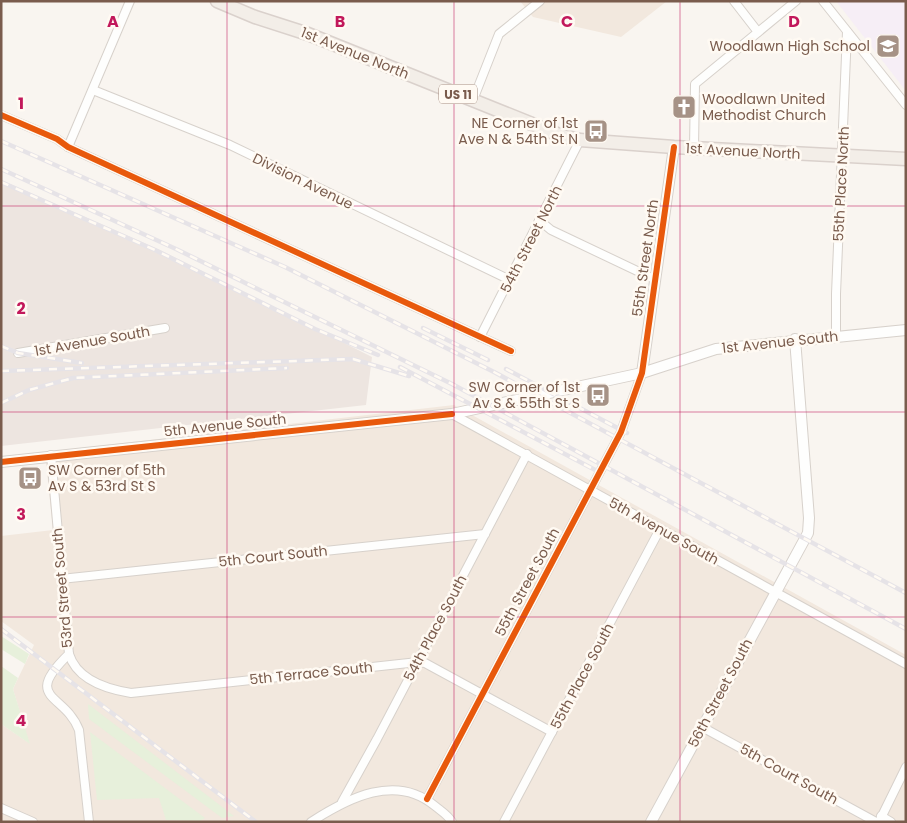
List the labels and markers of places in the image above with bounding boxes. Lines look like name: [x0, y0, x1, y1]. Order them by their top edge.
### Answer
school or university icon: Woodlawn High School: [875, 33, 901, 59]
place label: Woodlawn High School: [710, 36, 870, 56]
place label: Woodlawn United Methodist Church: [702, 89, 826, 125]
church icon: Woodlawn United Methodist Church: [671, 94, 697, 120]
place label: NE Corner of 1st Ave N & 54th St N: [458, 113, 578, 149]
bus stop icon: NE Corner of 1st Ave N & 54th St N: [583, 118, 609, 144]
place label: SW Corner of 1st Av S & 55th St S: [469, 377, 580, 413]
bus stop icon: SW Corner of 1st Av S & 55th St S: [585, 382, 611, 408]
place label: SW Corner of 5th Av S & 53rd St S: [48, 460, 165, 496]
bus stop icon: SW Corner of 5th Av S & 53rd St S: [17, 465, 43, 491]

